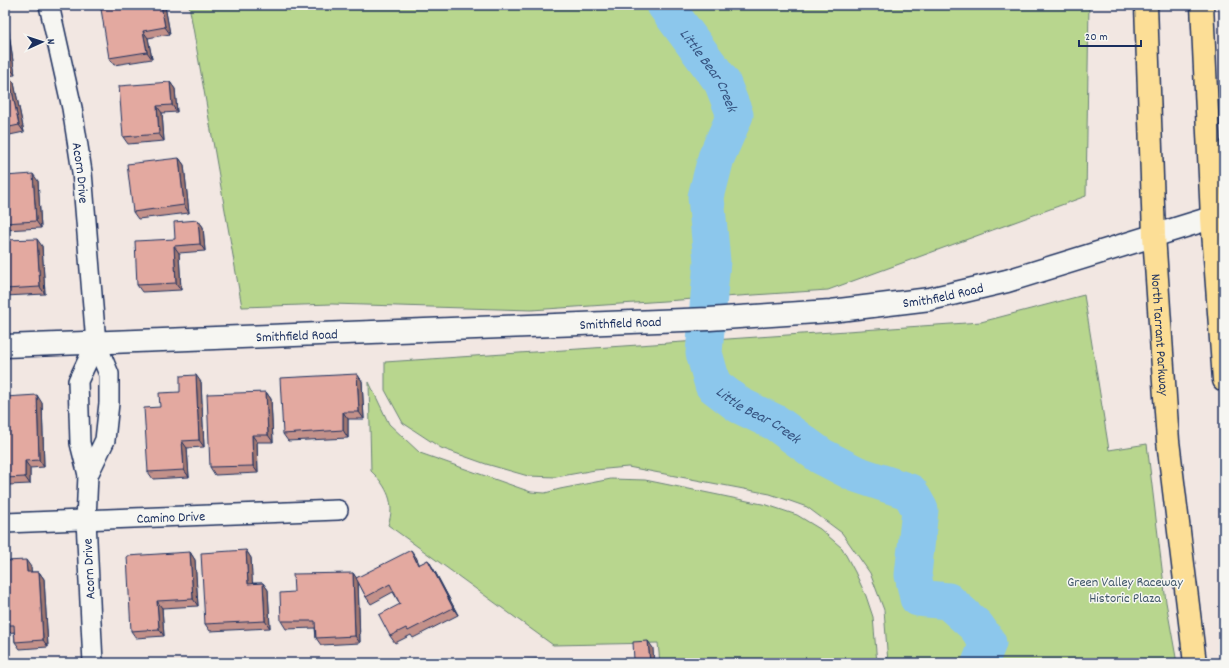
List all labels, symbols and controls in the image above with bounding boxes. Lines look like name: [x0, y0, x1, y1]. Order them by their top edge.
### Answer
north arrow: [22, 22, 62, 62]
scale bar: [1079, 22, 1141, 48]
water label: Little Bear Creek: [673, 25, 742, 117]
text: 20 m: [1085, 29, 1108, 46]
text: N: [42, 38, 58, 45]
street label: Acorn Drive: [66, 141, 93, 204]
street label: North Tarrant Parkway: [1145, 273, 1173, 397]
street label: Smithfield Road: [902, 279, 986, 314]
street label: Smithfield Road: [579, 313, 662, 336]
street label: Smithfield Road: [256, 325, 338, 348]
water label: Little Bear Creek: [710, 382, 806, 451]
street label: Camino Drive: [136, 507, 206, 530]
street label: Acorn Drive: [78, 538, 102, 600]
park label: Green Valley Raceway Historic Plaza: [1067, 573, 1183, 609]

